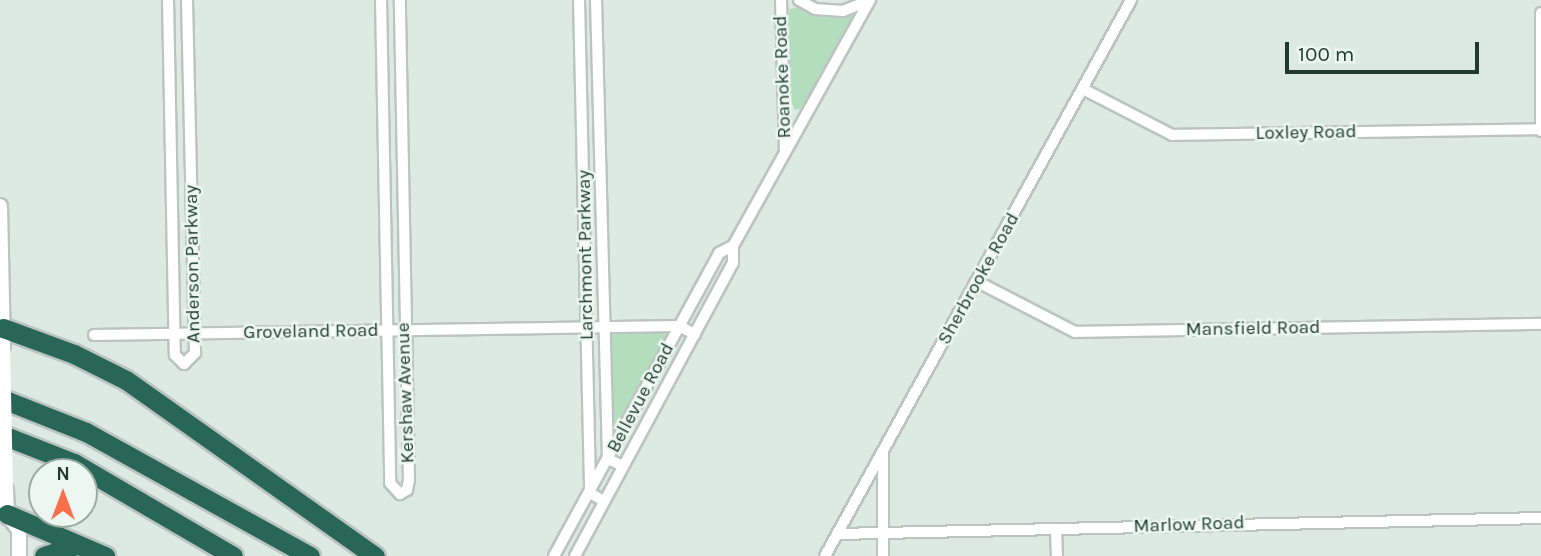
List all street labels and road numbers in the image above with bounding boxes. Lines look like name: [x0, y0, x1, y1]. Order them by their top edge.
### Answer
street label: Roanoke Road: [769, 15, 797, 139]
street label: Loxley Road: [1255, 121, 1357, 145]
street label: Larchmont Parkway: [573, 170, 599, 340]
street label: Anderson Parkway: [180, 185, 206, 343]
street label: Sherbrooke Road: [933, 209, 1025, 349]
street label: Mansfield Road: [1185, 316, 1321, 342]
street label: Groveland Road: [243, 319, 379, 345]
street label: Kershaw Avenue: [392, 322, 420, 464]
street label: Bellevue Road: [603, 339, 679, 457]
street label: Marlow Road: [1133, 512, 1245, 538]

